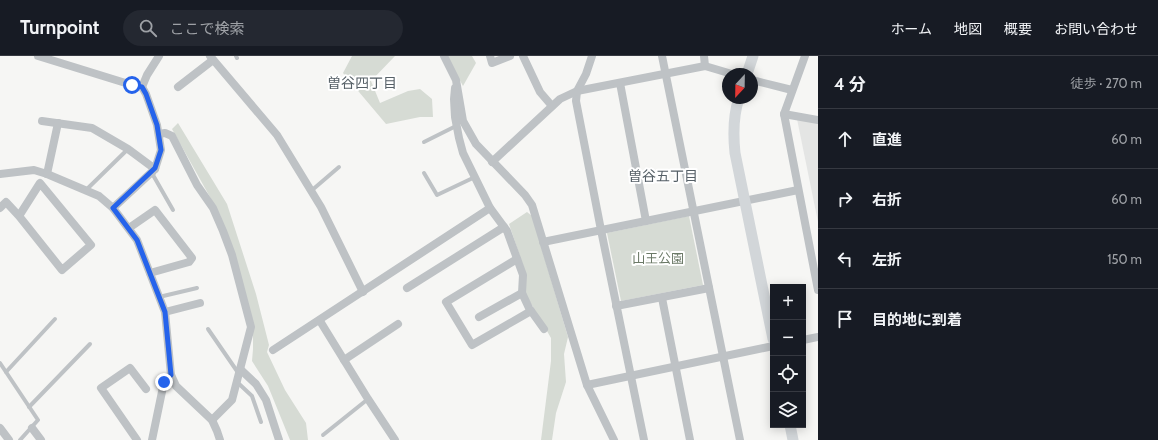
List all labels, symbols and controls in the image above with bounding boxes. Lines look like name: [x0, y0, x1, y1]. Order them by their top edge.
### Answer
search box: [123, 10, 403, 46]
text: Turnpoint: [20, 16, 99, 39]
icon: search: [137, 17, 159, 39]
text: ここで検索: [169, 20, 244, 38]
text: ホーム: [890, 20, 932, 38]
text: 地図: [954, 20, 982, 38]
text: 概要: [1004, 20, 1032, 38]
text: お問い合わせ: [1054, 20, 1138, 38]
north arrow: [722, 68, 758, 104]
district label: 曽谷四丁目: [327, 74, 397, 92]
text: 4 分: [834, 74, 865, 94]
text: 徒歩 · 270 m: [1070, 75, 1142, 91]
route start: [123, 76, 141, 94]
icon: ahead: [834, 128, 856, 150]
text: 直進: [872, 131, 902, 149]
text: 60 m: [1111, 131, 1142, 147]
district label: 曽谷五丁目: [628, 167, 698, 185]
icon: right: [834, 188, 856, 210]
text: 右折: [872, 191, 902, 209]
text: 60 m: [1111, 191, 1142, 207]
icon: left: [834, 248, 856, 270]
park label: 山王公園: [632, 250, 684, 266]
text: 左折: [872, 251, 902, 269]
text: 150 m: [1107, 251, 1142, 267]
map controls: [770, 284, 806, 428]
button: +: [770, 284, 806, 320]
icon: arrive: [834, 308, 856, 330]
text: 目的地に到着: [872, 311, 962, 329]
button: −: [770, 320, 806, 356]
button: locate: [770, 356, 806, 392]
route end: [155, 373, 173, 391]
button: layers: [770, 392, 806, 428]

